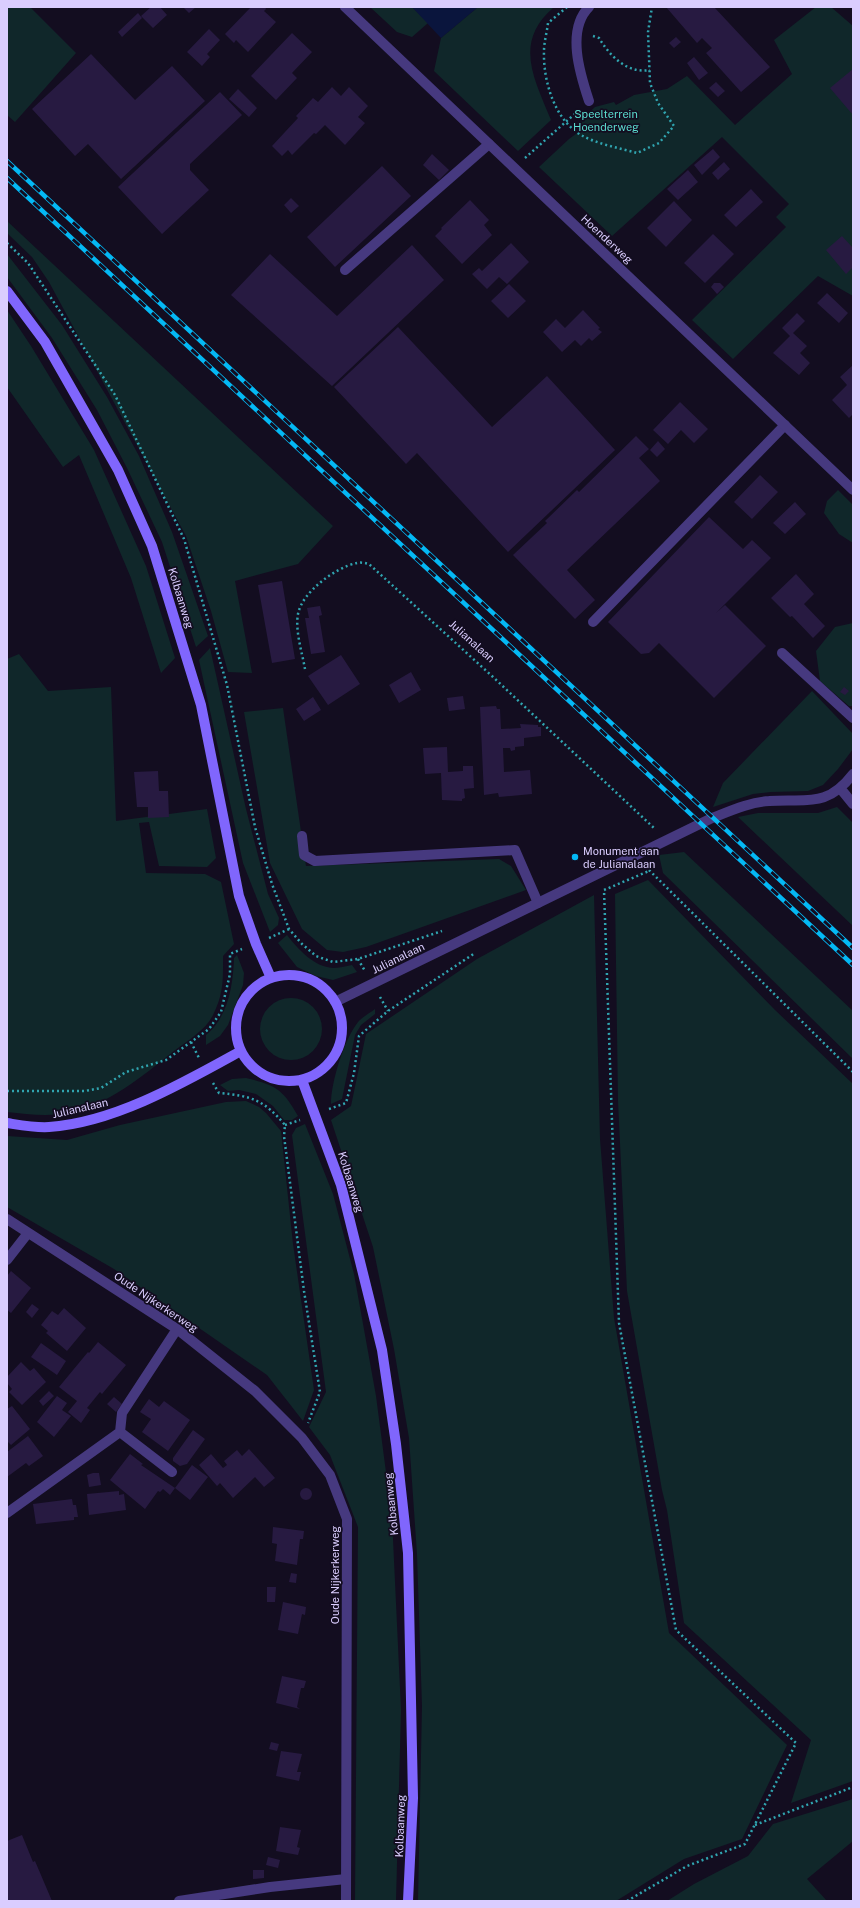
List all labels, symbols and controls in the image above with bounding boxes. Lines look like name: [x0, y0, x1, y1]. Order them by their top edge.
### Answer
park label: Speelterrein Hoenderweg: [573, 108, 639, 133]
street label: Hoenderweg: [579, 212, 635, 266]
street label: Kolbaanweg: [166, 566, 196, 630]
street label: Julianalaan: [447, 617, 497, 665]
place label: Monument aan de Julianalaan: [583, 845, 659, 870]
marker: Monument aan de Julianalaan: [570, 852, 580, 862]
street label: Julianalaan: [370, 940, 426, 976]
street label: Julianalaan: [51, 1096, 109, 1120]
street label: Kolbaanweg: [336, 1150, 366, 1214]
street label: Oude Nijkerkerweg: [112, 1270, 200, 1335]
street label: Kolbaanweg: [382, 1472, 400, 1536]
street label: Oude Nijkerkerweg: [329, 1526, 341, 1624]
street label: Kolbaanweg: [393, 1794, 407, 1858]

